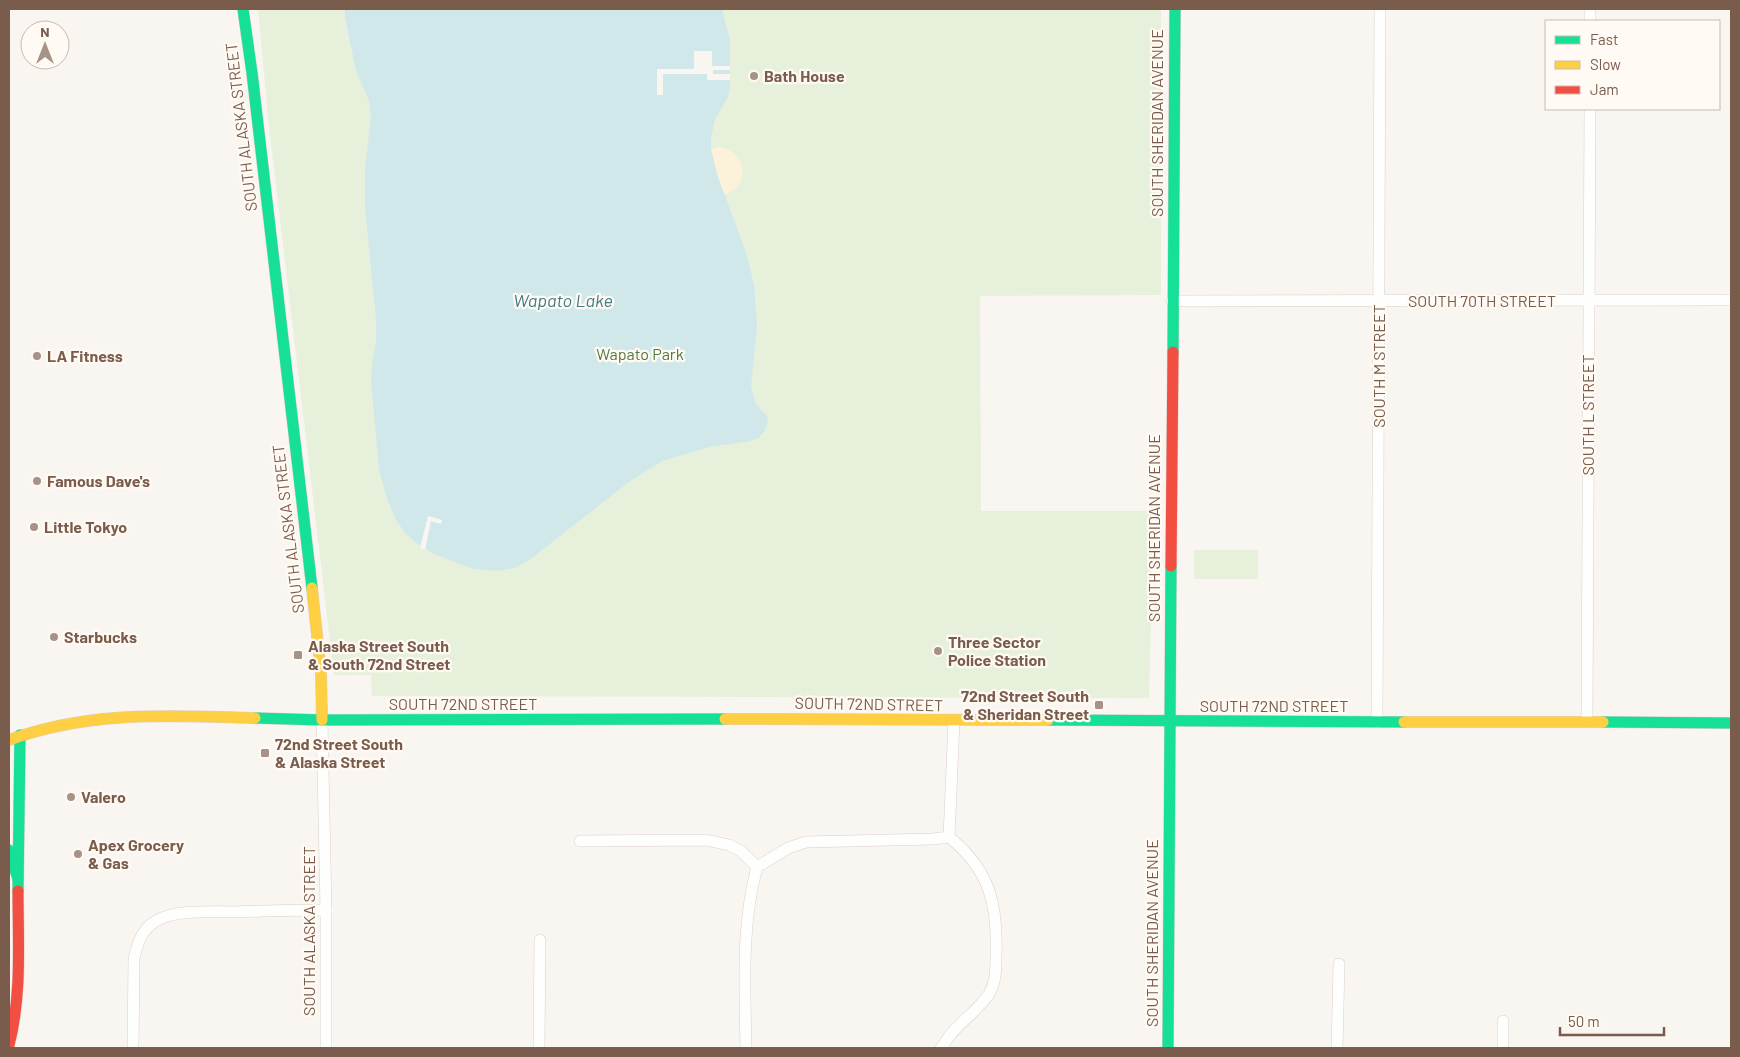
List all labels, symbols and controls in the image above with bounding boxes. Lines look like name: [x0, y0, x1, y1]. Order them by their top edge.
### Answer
north arrow: [20, 20, 70, 70]
legend: [1545, 20, 1720, 110]
text: N: [40, 23, 50, 40]
street label: SOUTH SHERIDAN AVENUE: [1147, 29, 1166, 217]
text: Fast: [1590, 30, 1618, 48]
street label: SOUTH ALASKA STREET: [221, 42, 260, 213]
text: Slow: [1590, 55, 1621, 73]
place label: Bath House: [764, 66, 845, 85]
marker: Bath House: [748, 70, 760, 82]
text: Jam: [1590, 80, 1619, 98]
water label: Wapato Lake: [513, 289, 613, 311]
street label: SOUTH 70TH STREET: [1408, 291, 1556, 310]
street label: SOUTH M STREET: [1369, 304, 1388, 428]
park label: Wapato Park: [596, 344, 684, 363]
place label: LA Fitness: [47, 346, 123, 365]
marker: LA Fitness: [31, 350, 43, 362]
street label: SOUTH L STREET: [1578, 354, 1597, 476]
street label: SOUTH SHERIDAN AVENUE: [1144, 434, 1163, 622]
street label: SOUTH ALASKA STREET: [268, 444, 307, 615]
place label: Famous Dave's: [47, 471, 150, 490]
marker: Famous Dave's: [31, 475, 43, 487]
place label: Little Tokyo: [44, 517, 127, 536]
marker: Little Tokyo: [28, 521, 40, 533]
place label: Starbucks: [64, 627, 137, 646]
marker: Starbucks: [48, 631, 60, 643]
place label: Three Sector Police Station: [948, 632, 1046, 669]
place label: Alaska Street South & South 72nd Street: [308, 636, 450, 673]
marker: Three Sector Police Station: [932, 645, 944, 657]
marker: Alaska Street South & South 72nd Street: [292, 649, 304, 661]
place label: 72nd Street South & Sheridan Street: [961, 686, 1089, 723]
street label: SOUTH 72ND STREET: [795, 693, 943, 714]
street label: SOUTH 72ND STREET: [389, 694, 537, 713]
street label: SOUTH 72ND STREET: [1200, 696, 1348, 715]
marker: 72nd Street South & Sheridan Street: [1093, 699, 1105, 711]
place label: 72nd Street South & Alaska Street: [275, 734, 403, 771]
marker: 72nd Street South & Alaska Street: [259, 747, 271, 759]
place label: Valero: [81, 787, 126, 806]
marker: Valero: [65, 791, 77, 803]
place label: Apex Grocery & Gas: [88, 835, 184, 872]
street label: SOUTH SHERIDAN AVENUE: [1142, 839, 1161, 1027]
street label: SOUTH ALASKA STREET: [299, 846, 318, 1016]
marker: Apex Grocery & Gas: [72, 848, 84, 860]
scale bar: [1560, 1004, 1664, 1036]
text: 50 m: [1568, 1012, 1600, 1030]

